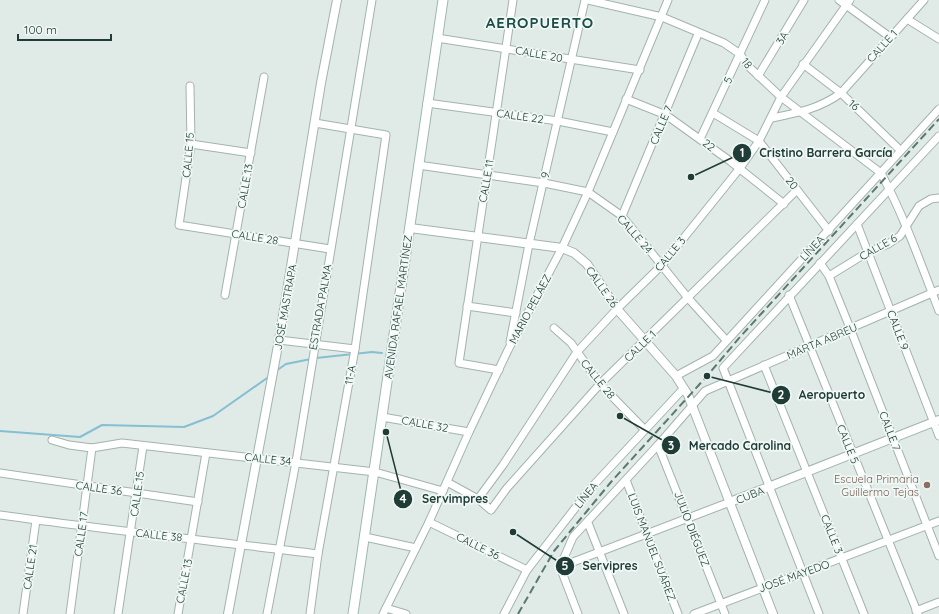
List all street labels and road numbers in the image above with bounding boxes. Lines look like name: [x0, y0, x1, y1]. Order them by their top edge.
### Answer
street label: CALLE 1: [864, 27, 900, 65]
street label: 3A: [773, 29, 791, 47]
street label: CALLE 20: [514, 43, 564, 65]
street label: 18: [738, 55, 756, 71]
street label: 5: [720, 74, 736, 86]
street label: 16: [846, 96, 862, 114]
street label: CALLE 7: [647, 103, 676, 147]
street label: CALLE 22: [496, 106, 544, 126]
street label: CALLE 15: [179, 132, 197, 178]
street label: 22: [700, 136, 718, 154]
street label: CALLE 11: [475, 158, 497, 204]
street label: CALLE 13: [234, 162, 256, 209]
street label: 9: [537, 170, 553, 180]
street label: 20: [783, 174, 801, 192]
street label: CALLE 24: [614, 212, 656, 256]
street label: CALLE 28: [231, 226, 280, 248]
street label: CALLE 6: [857, 231, 899, 263]
street label: LÍNEA: [797, 232, 827, 264]
street label: AVENIDA RAFAEL MARTÍNEZ: [381, 234, 415, 380]
street label: CALLE 3: [651, 234, 689, 274]
street label: JOSÉ MASTRAPA: [271, 263, 299, 351]
street label: ESTRADA PALMA: [306, 263, 334, 351]
street label: CALLE 26: [583, 264, 621, 310]
street label: MARIO PELÁEZ: [506, 272, 554, 346]
street label: CALLE 9: [884, 308, 912, 352]
street label: MARTA ABREU: [785, 320, 859, 362]
street label: CALLE 1: [621, 327, 659, 365]
street label: CALLE 28: [578, 356, 618, 402]
street label: 11-A: [341, 364, 359, 386]
street label: CALLE 7: [876, 409, 904, 453]
street label: CALLE 32: [401, 413, 449, 435]
street label: CALLE 5: [834, 422, 862, 466]
street label: CALLE 34: [244, 450, 292, 468]
street label: CALLE 15: [127, 471, 147, 517]
street label: CALLE 36: [75, 478, 123, 498]
street label: LÍNEA: [571, 479, 601, 511]
street label: CUBA: [734, 483, 766, 507]
street label: JULIO DIÉGUEZ: [671, 489, 713, 569]
street label: LUIS MANUEL SUÁREZ: [625, 491, 679, 603]
street label: CALLE 17: [71, 510, 91, 557]
street label: CALLE 3: [818, 512, 846, 556]
street label: CALLE 38: [135, 526, 183, 544]
street label: CALLE 36: [454, 529, 502, 563]
street label: CALLE 21: [20, 544, 40, 590]
street label: CALLE 13: [173, 557, 195, 604]
street label: JOSÉ MAYEDO: [757, 557, 831, 595]

